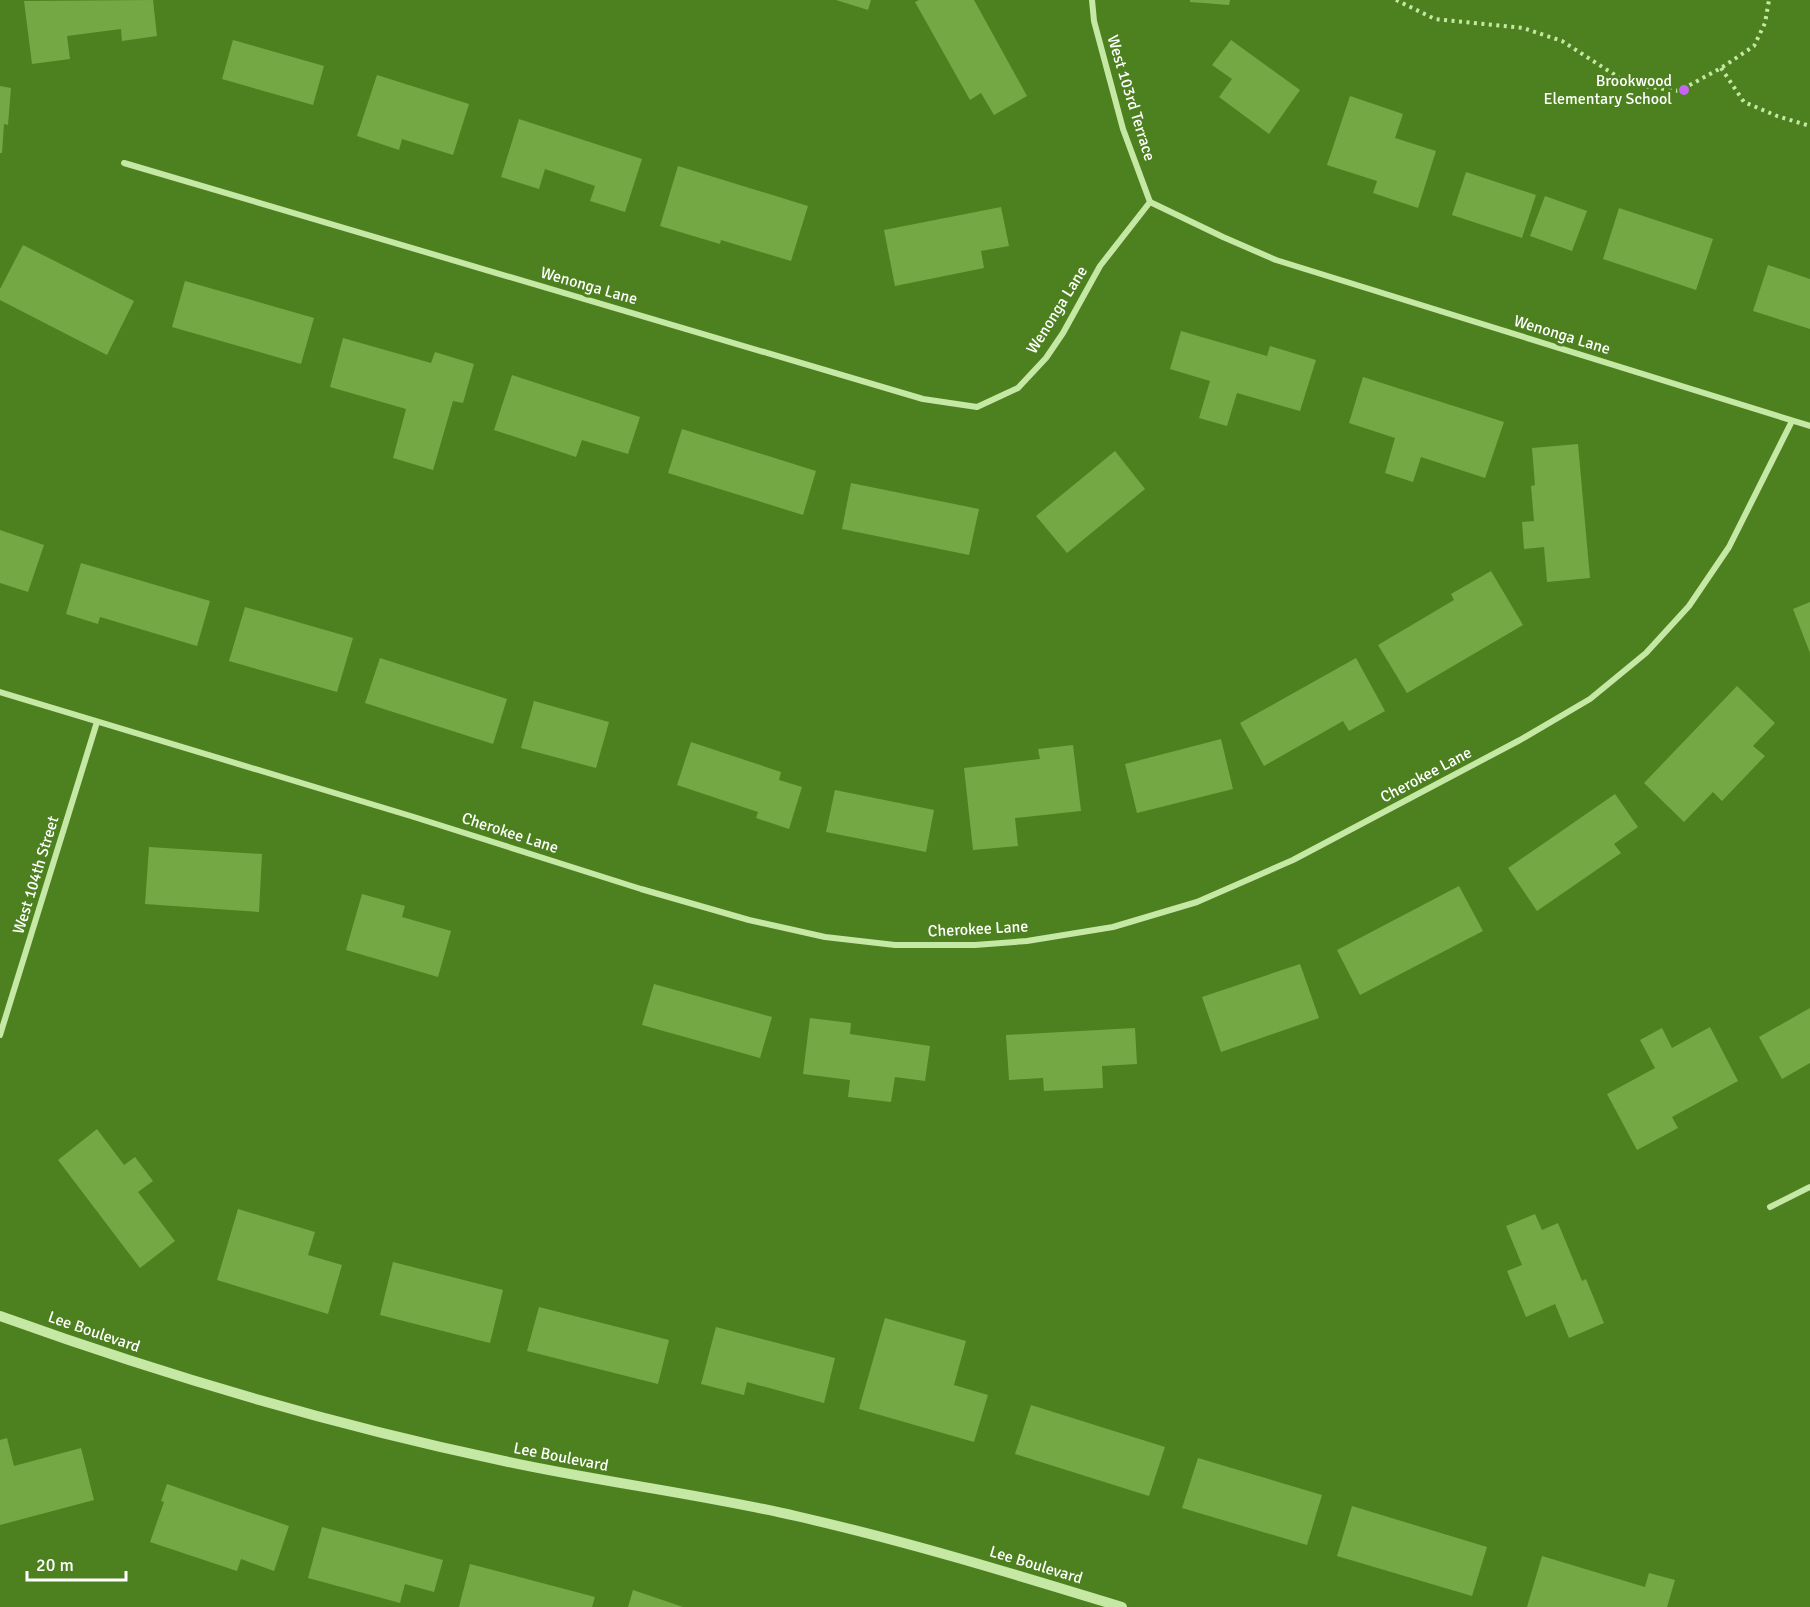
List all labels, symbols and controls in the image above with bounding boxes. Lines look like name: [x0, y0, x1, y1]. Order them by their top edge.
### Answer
street label: West 103rd Terrace: [1102, 33, 1160, 163]
place label: Brookwood Elementary School: [1543, 71, 1672, 109]
marker: Brookwood Elementary School: [1677, 83, 1691, 97]
street label: Wenonga Lane: [1022, 262, 1092, 358]
street label: Wenonga Lane: [538, 263, 640, 309]
street label: Wenonga Lane: [1511, 311, 1613, 359]
street label: Cherokee Lane: [1377, 743, 1475, 807]
street label: Cherokee Lane: [459, 808, 561, 858]
street label: West 104th Street: [9, 813, 64, 937]
street label: Cherokee Lane: [927, 916, 1029, 942]
street label: Lee Boulevard: [45, 1307, 143, 1357]
street label: Lee Boulevard: [512, 1438, 610, 1476]
street label: Lee Boulevard: [987, 1541, 1085, 1589]
scale bar: [27, 1544, 126, 1582]
text: 20 m: [36, 1554, 74, 1576]

